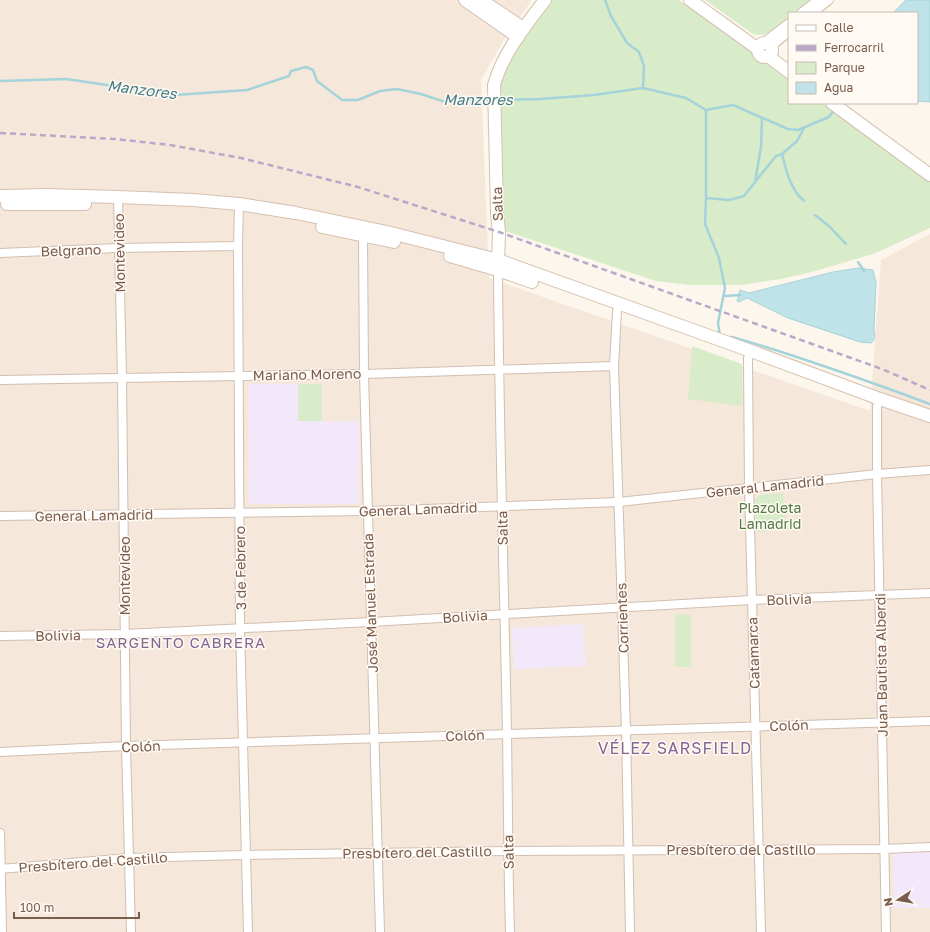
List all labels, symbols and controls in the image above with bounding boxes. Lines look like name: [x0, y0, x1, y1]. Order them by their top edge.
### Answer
legend: [788, 12, 918, 104]
text: Calle: [824, 20, 854, 35]
text: Ferrocarril: [824, 40, 884, 55]
text: Parque: [824, 60, 865, 75]
water label: Manzores: [106, 76, 179, 102]
text: Agua: [824, 80, 853, 95]
water label: Manzores: [443, 90, 514, 108]
street label: Salta: [488, 186, 506, 222]
street label: Montevideo: [110, 213, 128, 293]
street label: Belgrano: [40, 240, 102, 260]
street label: Mariano Moreno: [253, 365, 361, 383]
street label: General Lamadrid: [705, 471, 825, 501]
street label: General Lamadrid: [358, 498, 478, 520]
park label: Plazoleta Lamadrid: [738, 499, 802, 532]
street label: General Lamadrid: [35, 505, 153, 525]
street label: Salta: [493, 511, 511, 545]
street label: 3 de Febrero: [231, 526, 249, 610]
street label: José Manuel Estrada: [359, 533, 381, 673]
street label: Montevideo: [116, 536, 133, 616]
street label: Corrientes: [612, 583, 632, 653]
street label: Bolivia: [766, 590, 812, 608]
street label: Juan Bautista Alberdi: [871, 593, 891, 737]
street label: Bolivia: [442, 606, 488, 626]
street label: Catamarca: [743, 617, 763, 689]
street label: Bolivia: [35, 626, 81, 644]
district label: SARGENTO CABRERA: [96, 633, 266, 651]
street label: Colón: [769, 716, 809, 734]
street label: Colón: [445, 726, 485, 744]
street label: Colón: [121, 737, 161, 755]
district label: VÉLEZ SARSFIELD: [598, 738, 752, 758]
street label: Salta: [499, 835, 517, 869]
street label: Presbítero del Castillo: [666, 841, 816, 858]
street label: Presbítero del Castillo: [342, 842, 492, 862]
street label: Presbítero del Castillo: [18, 848, 168, 876]
north arrow: [878, 880, 918, 920]
scale bar: [14, 894, 139, 920]
text: N: [881, 897, 895, 908]
text: 100 m: [20, 900, 54, 915]

